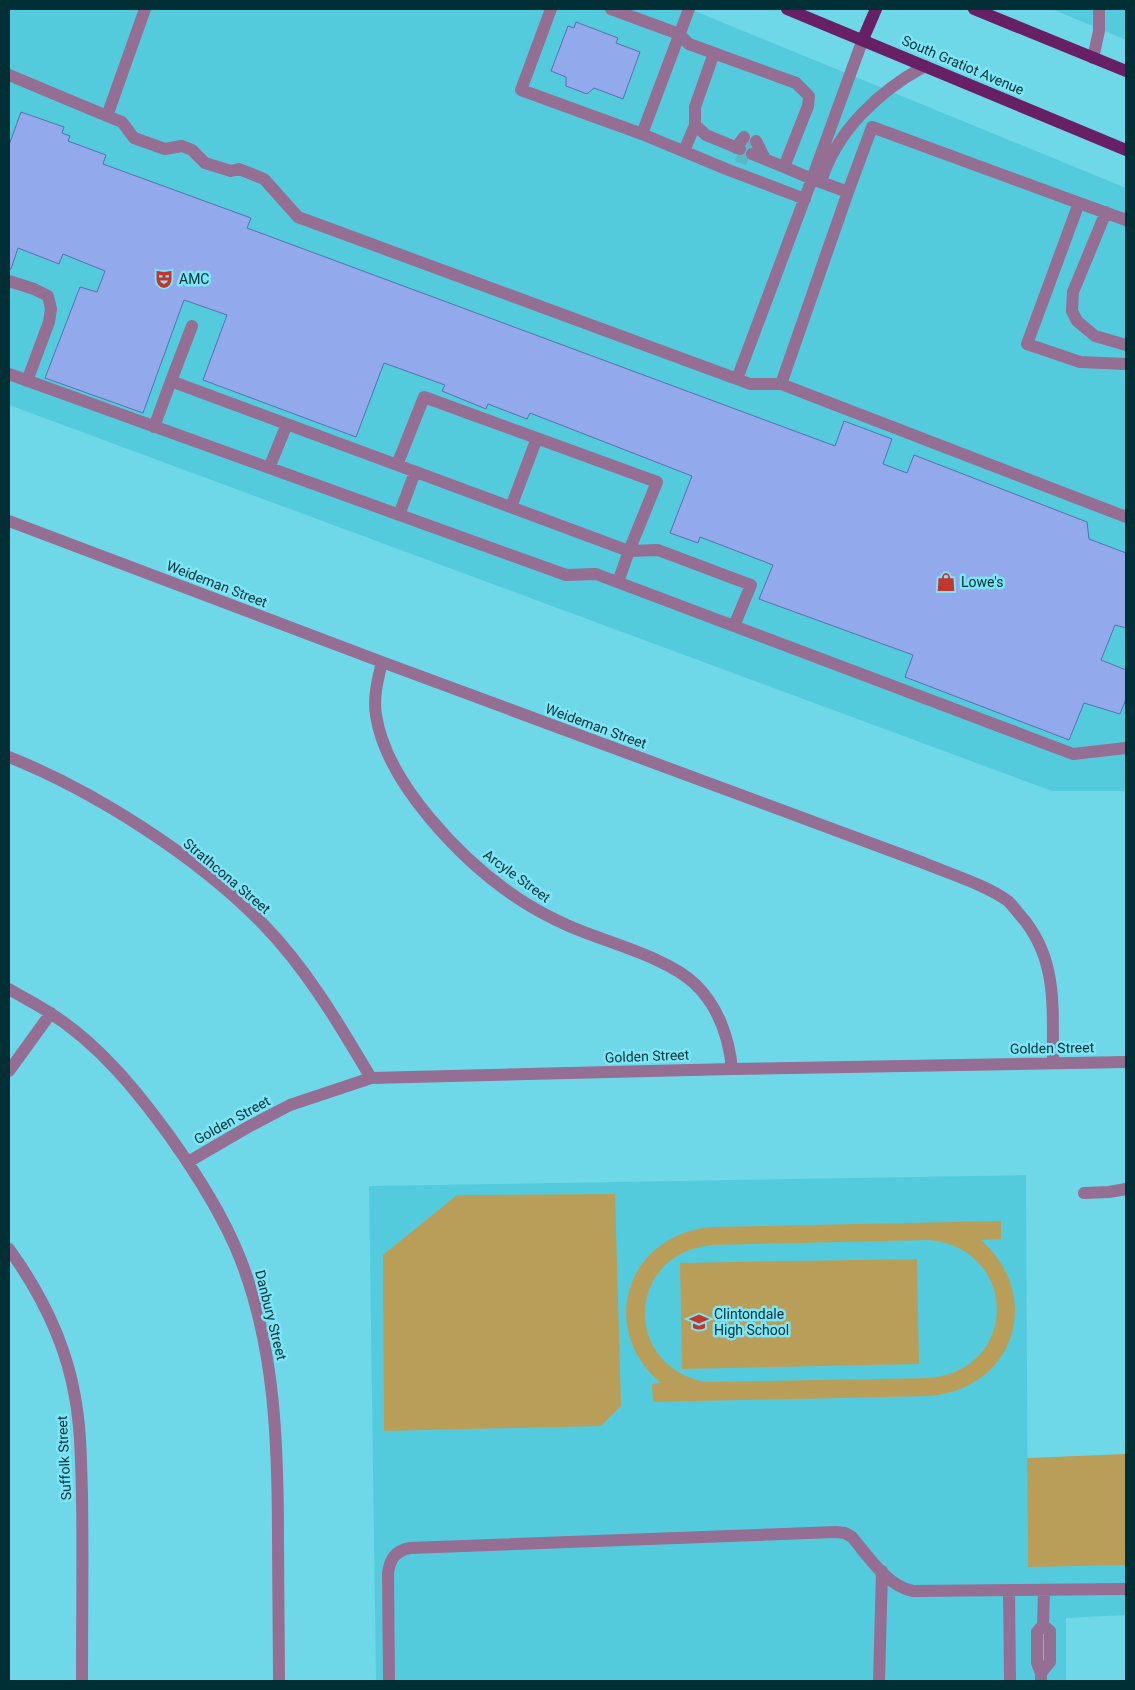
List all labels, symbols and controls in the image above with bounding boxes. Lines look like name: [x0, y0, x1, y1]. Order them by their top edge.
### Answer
street label: South Gratiot Avenue: [899, 32, 1027, 98]
theatre icon: AMC: [153, 268, 175, 290]
place label: AMC: [179, 271, 209, 287]
street label: Weideman Street: [164, 557, 270, 611]
shop icon: Lowe's: [935, 571, 957, 593]
place label: Lowe's: [961, 574, 1004, 590]
street label: Weideman Street: [543, 700, 649, 752]
street label: Strathcona Street: [180, 835, 274, 917]
street label: Arcyle Street: [480, 846, 554, 906]
street label: Golden Street: [1010, 1039, 1095, 1057]
street label: Golden Street: [605, 1047, 690, 1065]
street label: Golden Street: [191, 1092, 273, 1147]
street label: Danbury Street: [252, 1268, 290, 1362]
place label: Clintondale High School: [714, 1306, 789, 1338]
school or university icon: Clintondale High School: [688, 1311, 710, 1333]
street label: Suffolk Street: [54, 1415, 74, 1501]

